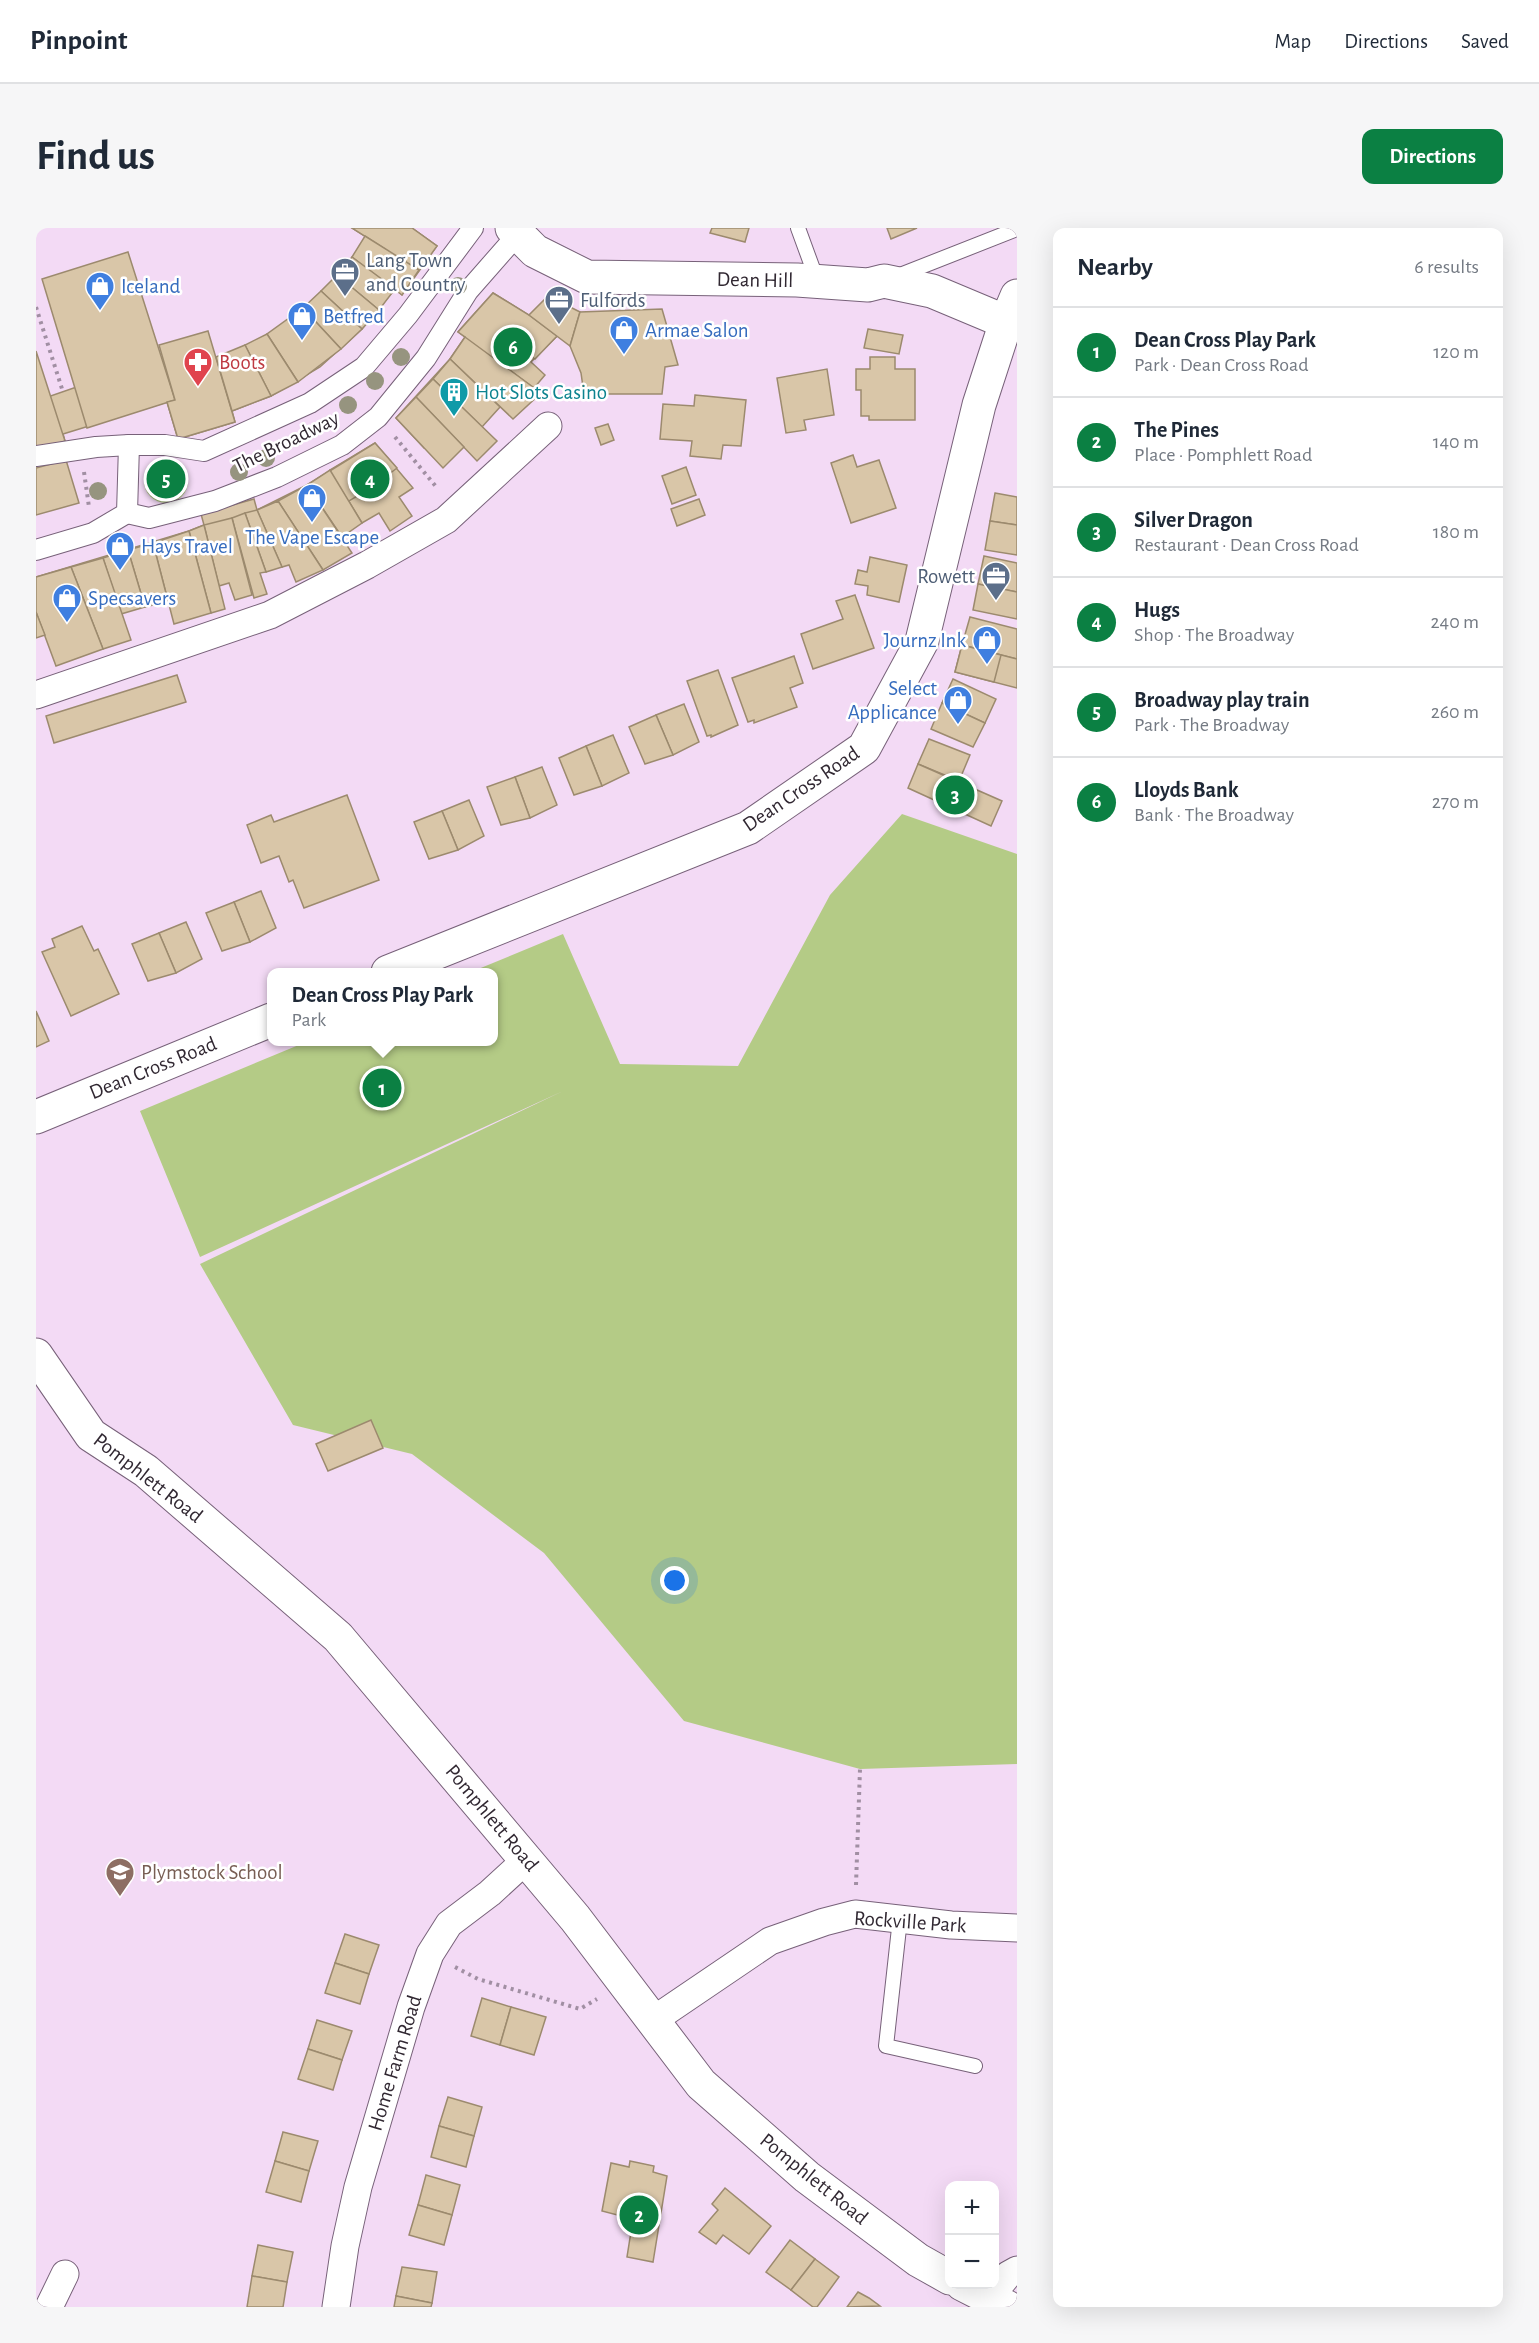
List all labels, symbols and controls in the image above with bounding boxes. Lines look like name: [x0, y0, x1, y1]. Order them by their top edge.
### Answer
text: Pinpoint: [30, 27, 128, 55]
text: Map: [1275, 31, 1311, 52]
text: Directions: [1344, 31, 1428, 52]
text: Saved: [1461, 31, 1509, 52]
button: Directions: [1362, 129, 1503, 184]
text: Find us: [36, 135, 155, 177]
place label: Lang Town and Country: [366, 250, 466, 295]
text: Nearby: [1077, 254, 1153, 280]
office icon: Lang Town and Country: [329, 256, 361, 298]
text: 6 results: [1414, 257, 1479, 277]
street label: Dean Hill: [716, 269, 794, 291]
shop icon: Iceland: [84, 270, 116, 312]
place label: Iceland: [121, 276, 180, 297]
office icon: Fulfords: [543, 284, 575, 326]
place label: Fulfords: [580, 290, 646, 311]
shop icon: Betfred: [286, 300, 318, 342]
place label: Betfred: [323, 306, 384, 327]
shop icon: Armae Salon: [608, 314, 640, 356]
place label: Armae Salon: [645, 320, 749, 341]
pin: 6: [494, 324, 532, 370]
text: Dean Cross Play Park: [1134, 329, 1316, 351]
text: 1: [1093, 342, 1100, 362]
text: 120 m: [1433, 342, 1479, 362]
pharmacy icon: Boots: [182, 346, 214, 388]
place label: Boots: [219, 352, 265, 373]
text: Park · Dean Cross Road: [1134, 355, 1309, 375]
building icon: Hot Slots Casino: [438, 376, 470, 418]
place label: Hot Slots Casino: [475, 382, 607, 403]
street label: The Broadway: [230, 407, 342, 477]
text: The Pines: [1134, 419, 1219, 441]
text: 2: [1092, 432, 1101, 452]
text: 140 m: [1433, 432, 1479, 452]
text: Place · Pomphlett Road: [1134, 445, 1312, 465]
pin: 5: [146, 456, 186, 502]
pin: 4: [350, 456, 390, 502]
shop icon: The Vape Escape: [296, 482, 328, 524]
text: Silver Dragon: [1134, 509, 1253, 531]
text: 3: [1092, 522, 1101, 542]
text: 180 m: [1433, 522, 1479, 542]
place label: The Vape Escape: [245, 527, 379, 548]
shop icon: Hays Travel: [104, 530, 136, 572]
text: Restaurant · Dean Cross Road: [1134, 535, 1359, 555]
place label: Hays Travel: [141, 536, 233, 557]
office icon: Rowett: [980, 560, 1012, 602]
place label: Rowett: [917, 566, 975, 587]
shop icon: Specsavers: [51, 582, 83, 624]
place label: Specsavers: [88, 588, 176, 609]
text: Hugs: [1134, 599, 1180, 621]
text: 4: [1091, 612, 1102, 632]
text: 240 m: [1430, 612, 1479, 632]
shop icon: Journz Ink: [971, 624, 1003, 666]
text: Shop · The Broadway: [1134, 625, 1294, 645]
place label: Journz Ink: [884, 630, 966, 651]
place label: Select Applicance: [848, 678, 937, 723]
shop icon: Select Applicance: [942, 684, 974, 726]
text: Broadway play train: [1134, 689, 1310, 711]
text: 5: [1092, 702, 1101, 722]
text: 260 m: [1431, 702, 1479, 722]
text: Park · The Broadway: [1134, 715, 1289, 735]
street label: Dean Cross Road: [739, 742, 863, 836]
pin: 3: [936, 772, 974, 818]
text: Lloyds Bank: [1134, 779, 1239, 801]
text: 6: [1092, 792, 1101, 812]
text: 270 m: [1432, 792, 1479, 812]
text: Bank · The Broadway: [1134, 805, 1294, 825]
popup: [267, 968, 498, 1046]
text: Dean Cross Play Park: [292, 984, 473, 1006]
text: Park: [292, 1010, 326, 1030]
street label: Dean Cross Road: [86, 1033, 220, 1103]
pin: 1: [362, 1066, 402, 1110]
street label: Pomphlett Road: [90, 1429, 207, 1527]
your location: [660, 1566, 689, 1595]
street label: Pomphlett Road: [442, 1761, 543, 1875]
school or university icon: Plymstock School: [104, 1856, 136, 1898]
place label: Plymstock School: [141, 1862, 283, 1883]
street label: Rockville Park: [853, 1908, 967, 1936]
street label: Home Farm Road: [364, 1992, 426, 2133]
street label: Pomphlett Road: [756, 2129, 872, 2229]
map controls: [945, 2181, 999, 2289]
button: +: [945, 2181, 999, 2235]
pin: 2: [620, 2192, 658, 2238]
button: −: [945, 2235, 999, 2289]

